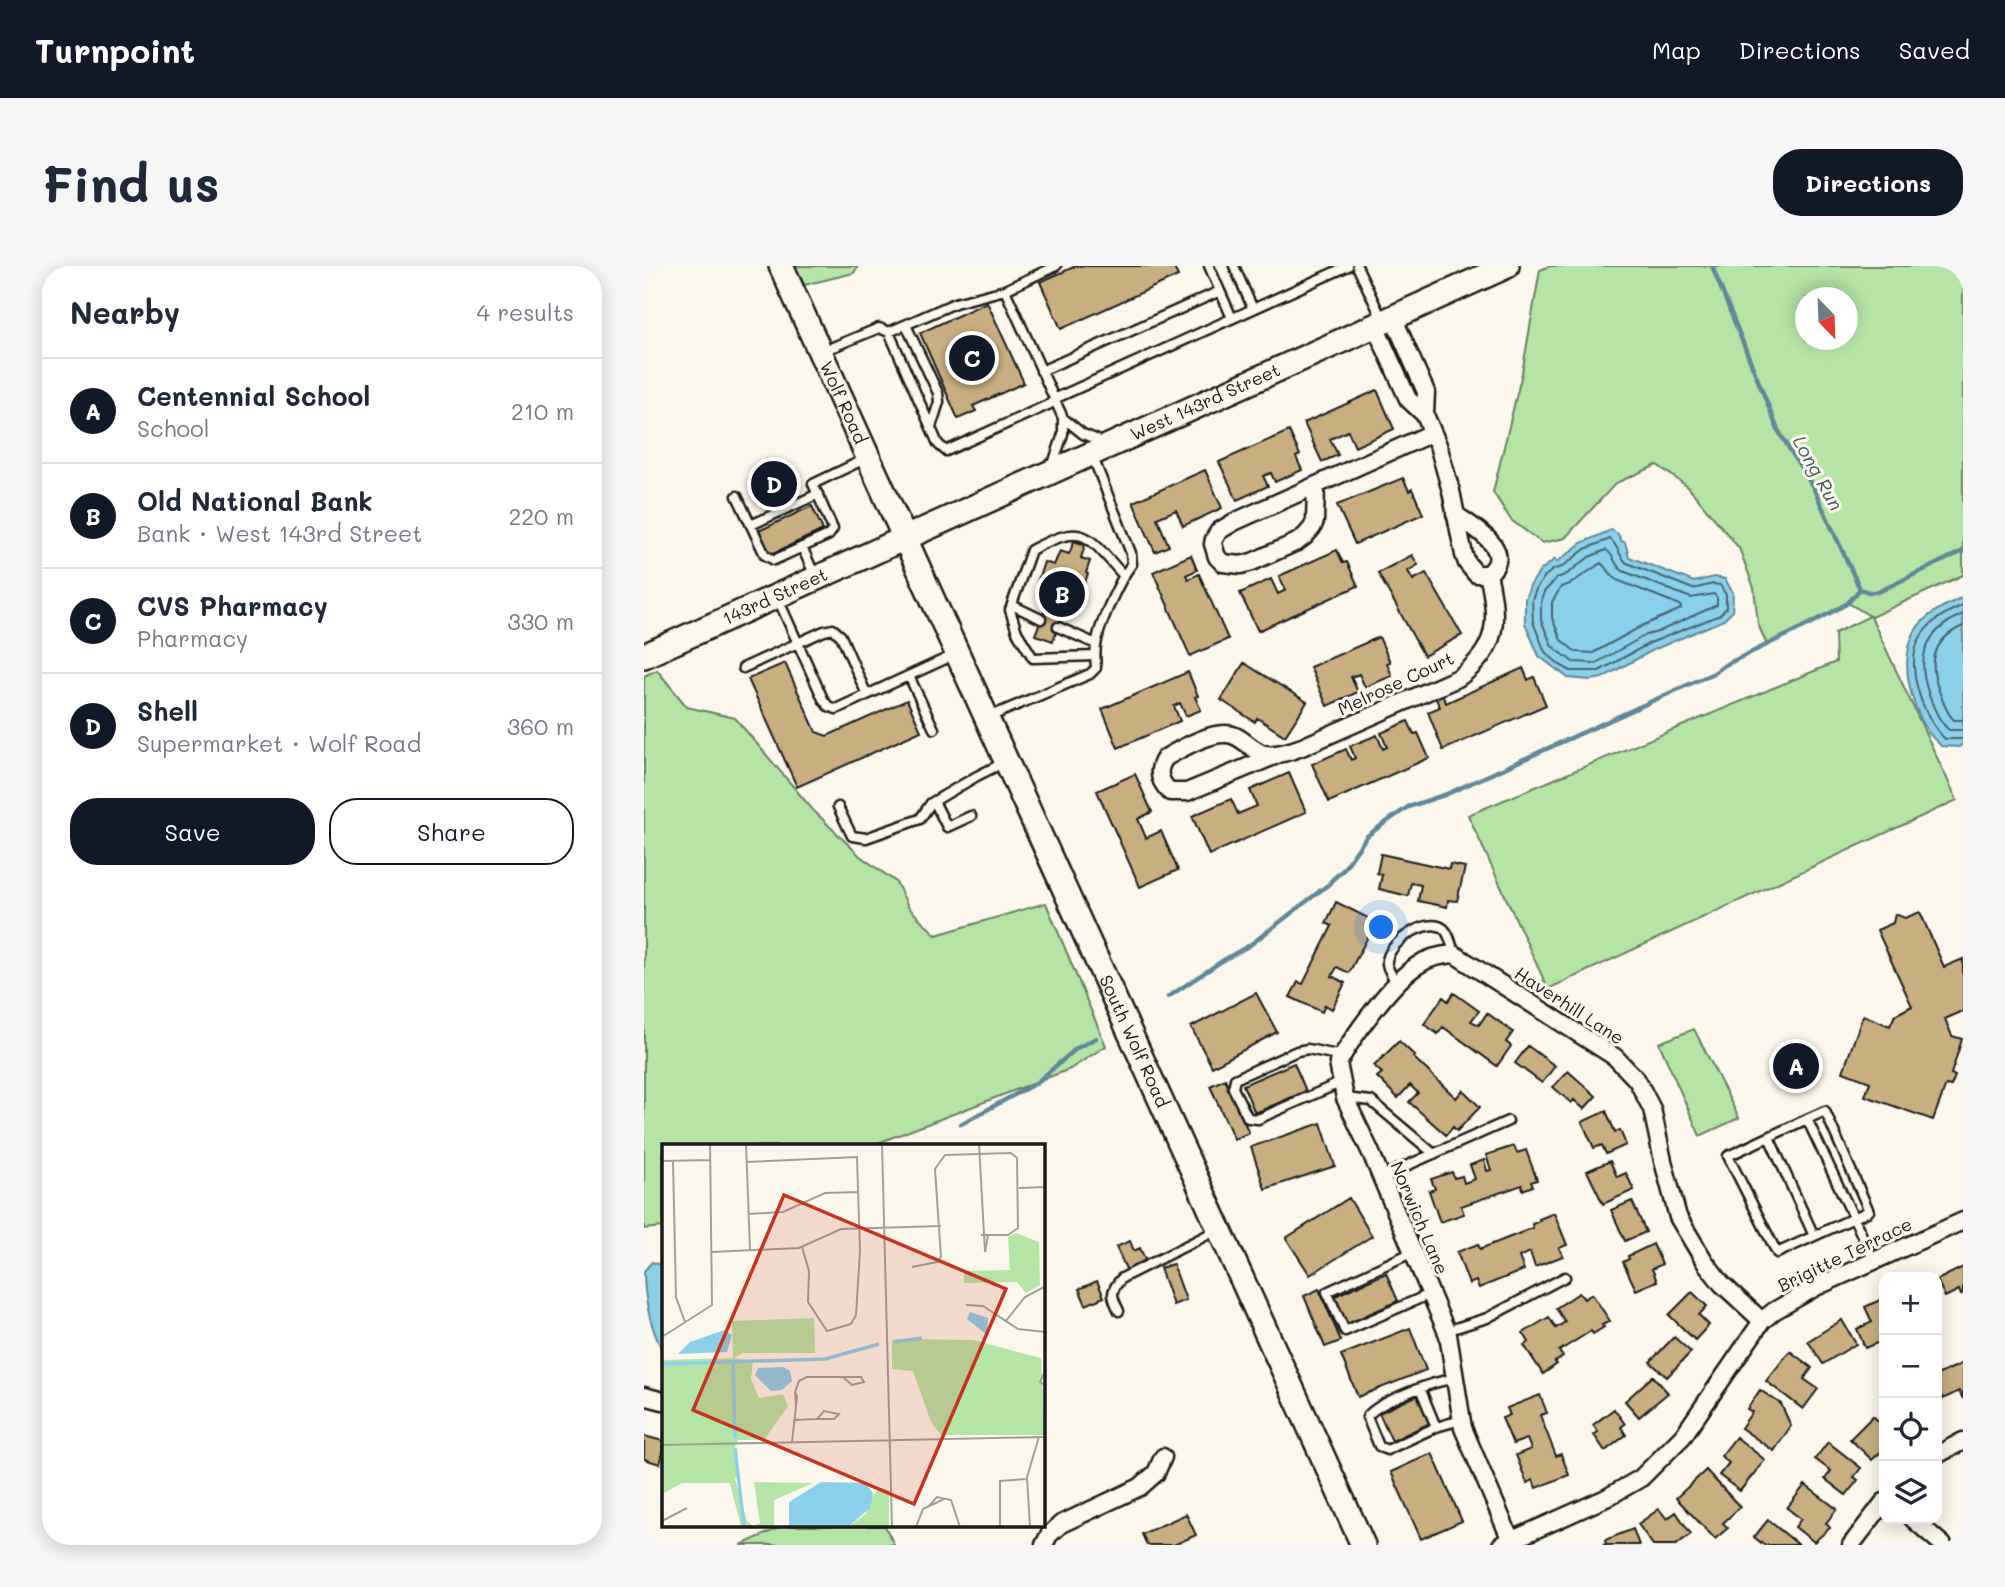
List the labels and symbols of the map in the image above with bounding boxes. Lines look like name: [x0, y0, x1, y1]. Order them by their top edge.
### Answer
north arrow: [1795, 287, 1858, 350]
pin: C: [949, 332, 995, 384]
street label: Wolf Road: [815, 357, 873, 447]
street label: West 143rd Street: [1126, 357, 1284, 446]
water label: Long Run: [1788, 431, 1849, 515]
pin: D: [751, 458, 797, 510]
street label: 143rd Street: [718, 562, 831, 630]
pin: B: [1039, 568, 1085, 620]
street label: Melrose Court: [1334, 646, 1458, 721]
your location: [1364, 910, 1398, 944]
street label: Haverhill Lane: [1510, 961, 1629, 1050]
street label: South Wolf Road: [1094, 971, 1175, 1111]
pin: A: [1773, 1040, 1819, 1092]
inset map: [662, 1144, 1045, 1528]
street label: Norwich Lane: [1385, 1157, 1455, 1278]
street label: Brigitte Terrace: [1773, 1211, 1916, 1297]

